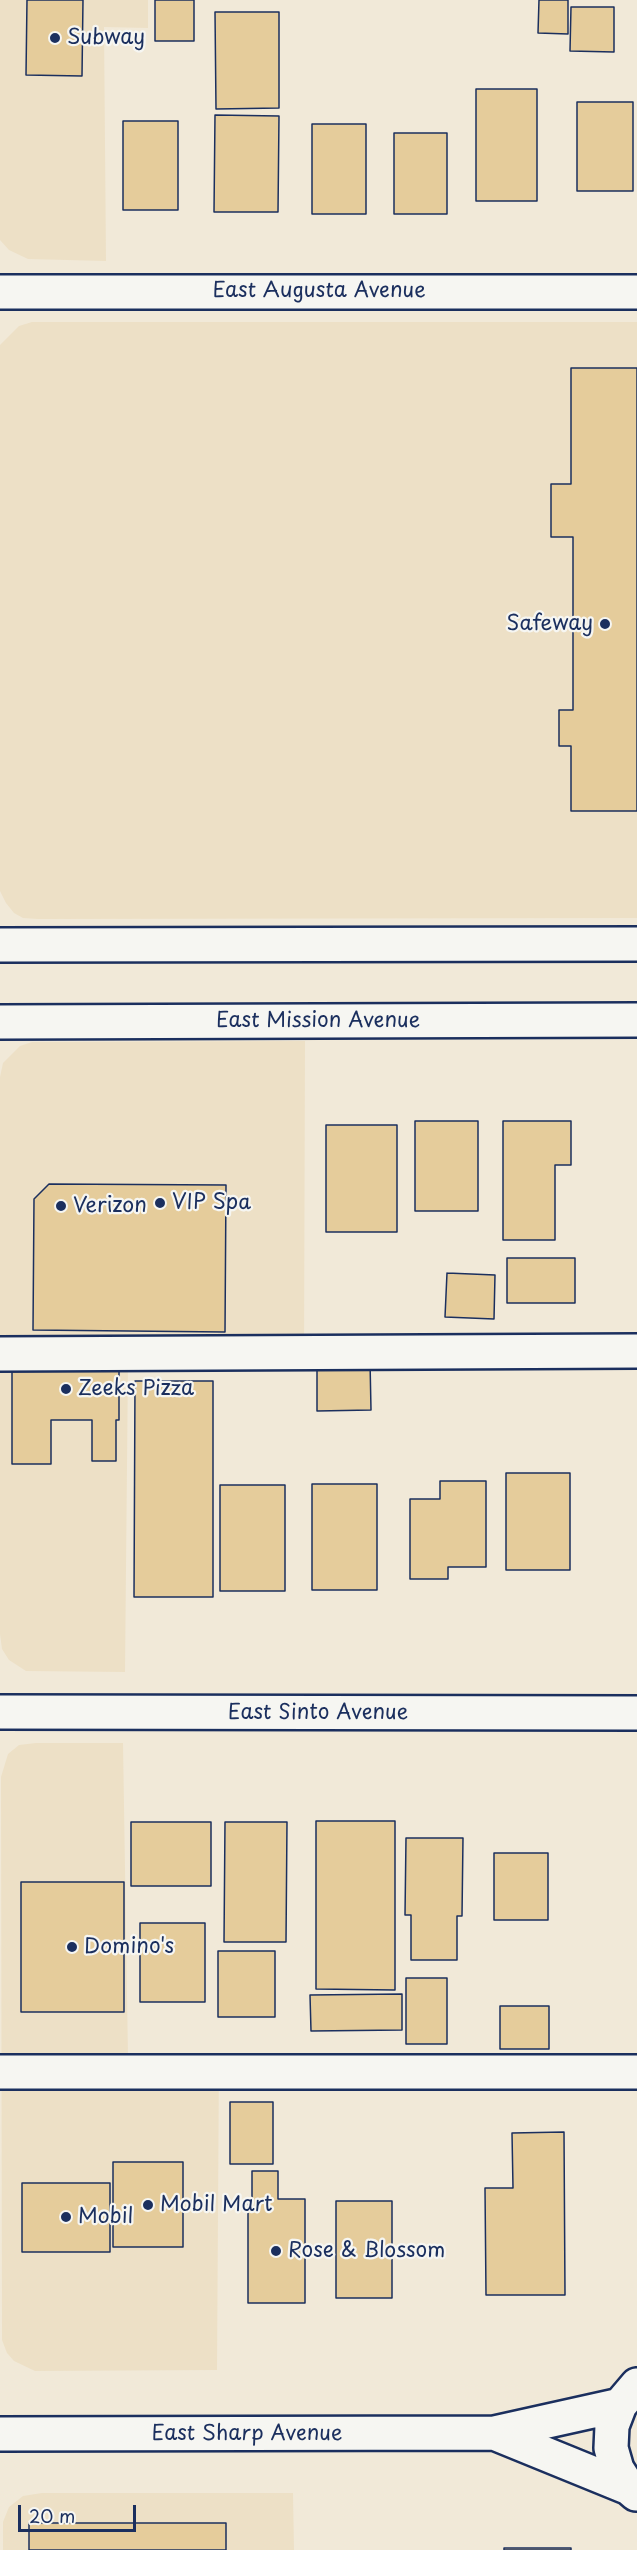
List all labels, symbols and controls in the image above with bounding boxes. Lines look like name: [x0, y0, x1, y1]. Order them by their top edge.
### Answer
place label: Subway: [67, 25, 145, 51]
marker: Subway: [48, 31, 62, 45]
street label: East Augusta Avenue: [212, 278, 426, 304]
place label: Safeway: [506, 611, 593, 637]
marker: Safeway: [598, 617, 612, 631]
street label: East Mission Avenue: [216, 1008, 420, 1034]
place label: VIP Spa: [172, 1190, 251, 1216]
place label: Verizon: [73, 1193, 147, 1219]
marker: VIP Spa: [153, 1196, 167, 1210]
marker: Verizon: [54, 1199, 68, 1213]
place label: Zeeks Pizza: [78, 1376, 194, 1402]
marker: Zeeks Pizza: [59, 1382, 73, 1396]
street label: East Sinto Avenue: [228, 1700, 408, 1726]
place label: Domino's: [84, 1934, 174, 1960]
marker: Domino's: [65, 1940, 79, 1954]
place label: Mobil Mart: [160, 2192, 273, 2218]
marker: Mobil Mart: [141, 2198, 155, 2212]
place label: Mobil: [78, 2204, 133, 2230]
marker: Mobil: [59, 2210, 73, 2224]
place label: Rose & Blossom: [288, 2238, 446, 2264]
marker: Rose & Blossom: [269, 2244, 283, 2258]
street label: East Sharp Avenue: [152, 2421, 342, 2447]
scale bar: [21, 2493, 140, 2531]
text: 20 m: [29, 2502, 75, 2529]

